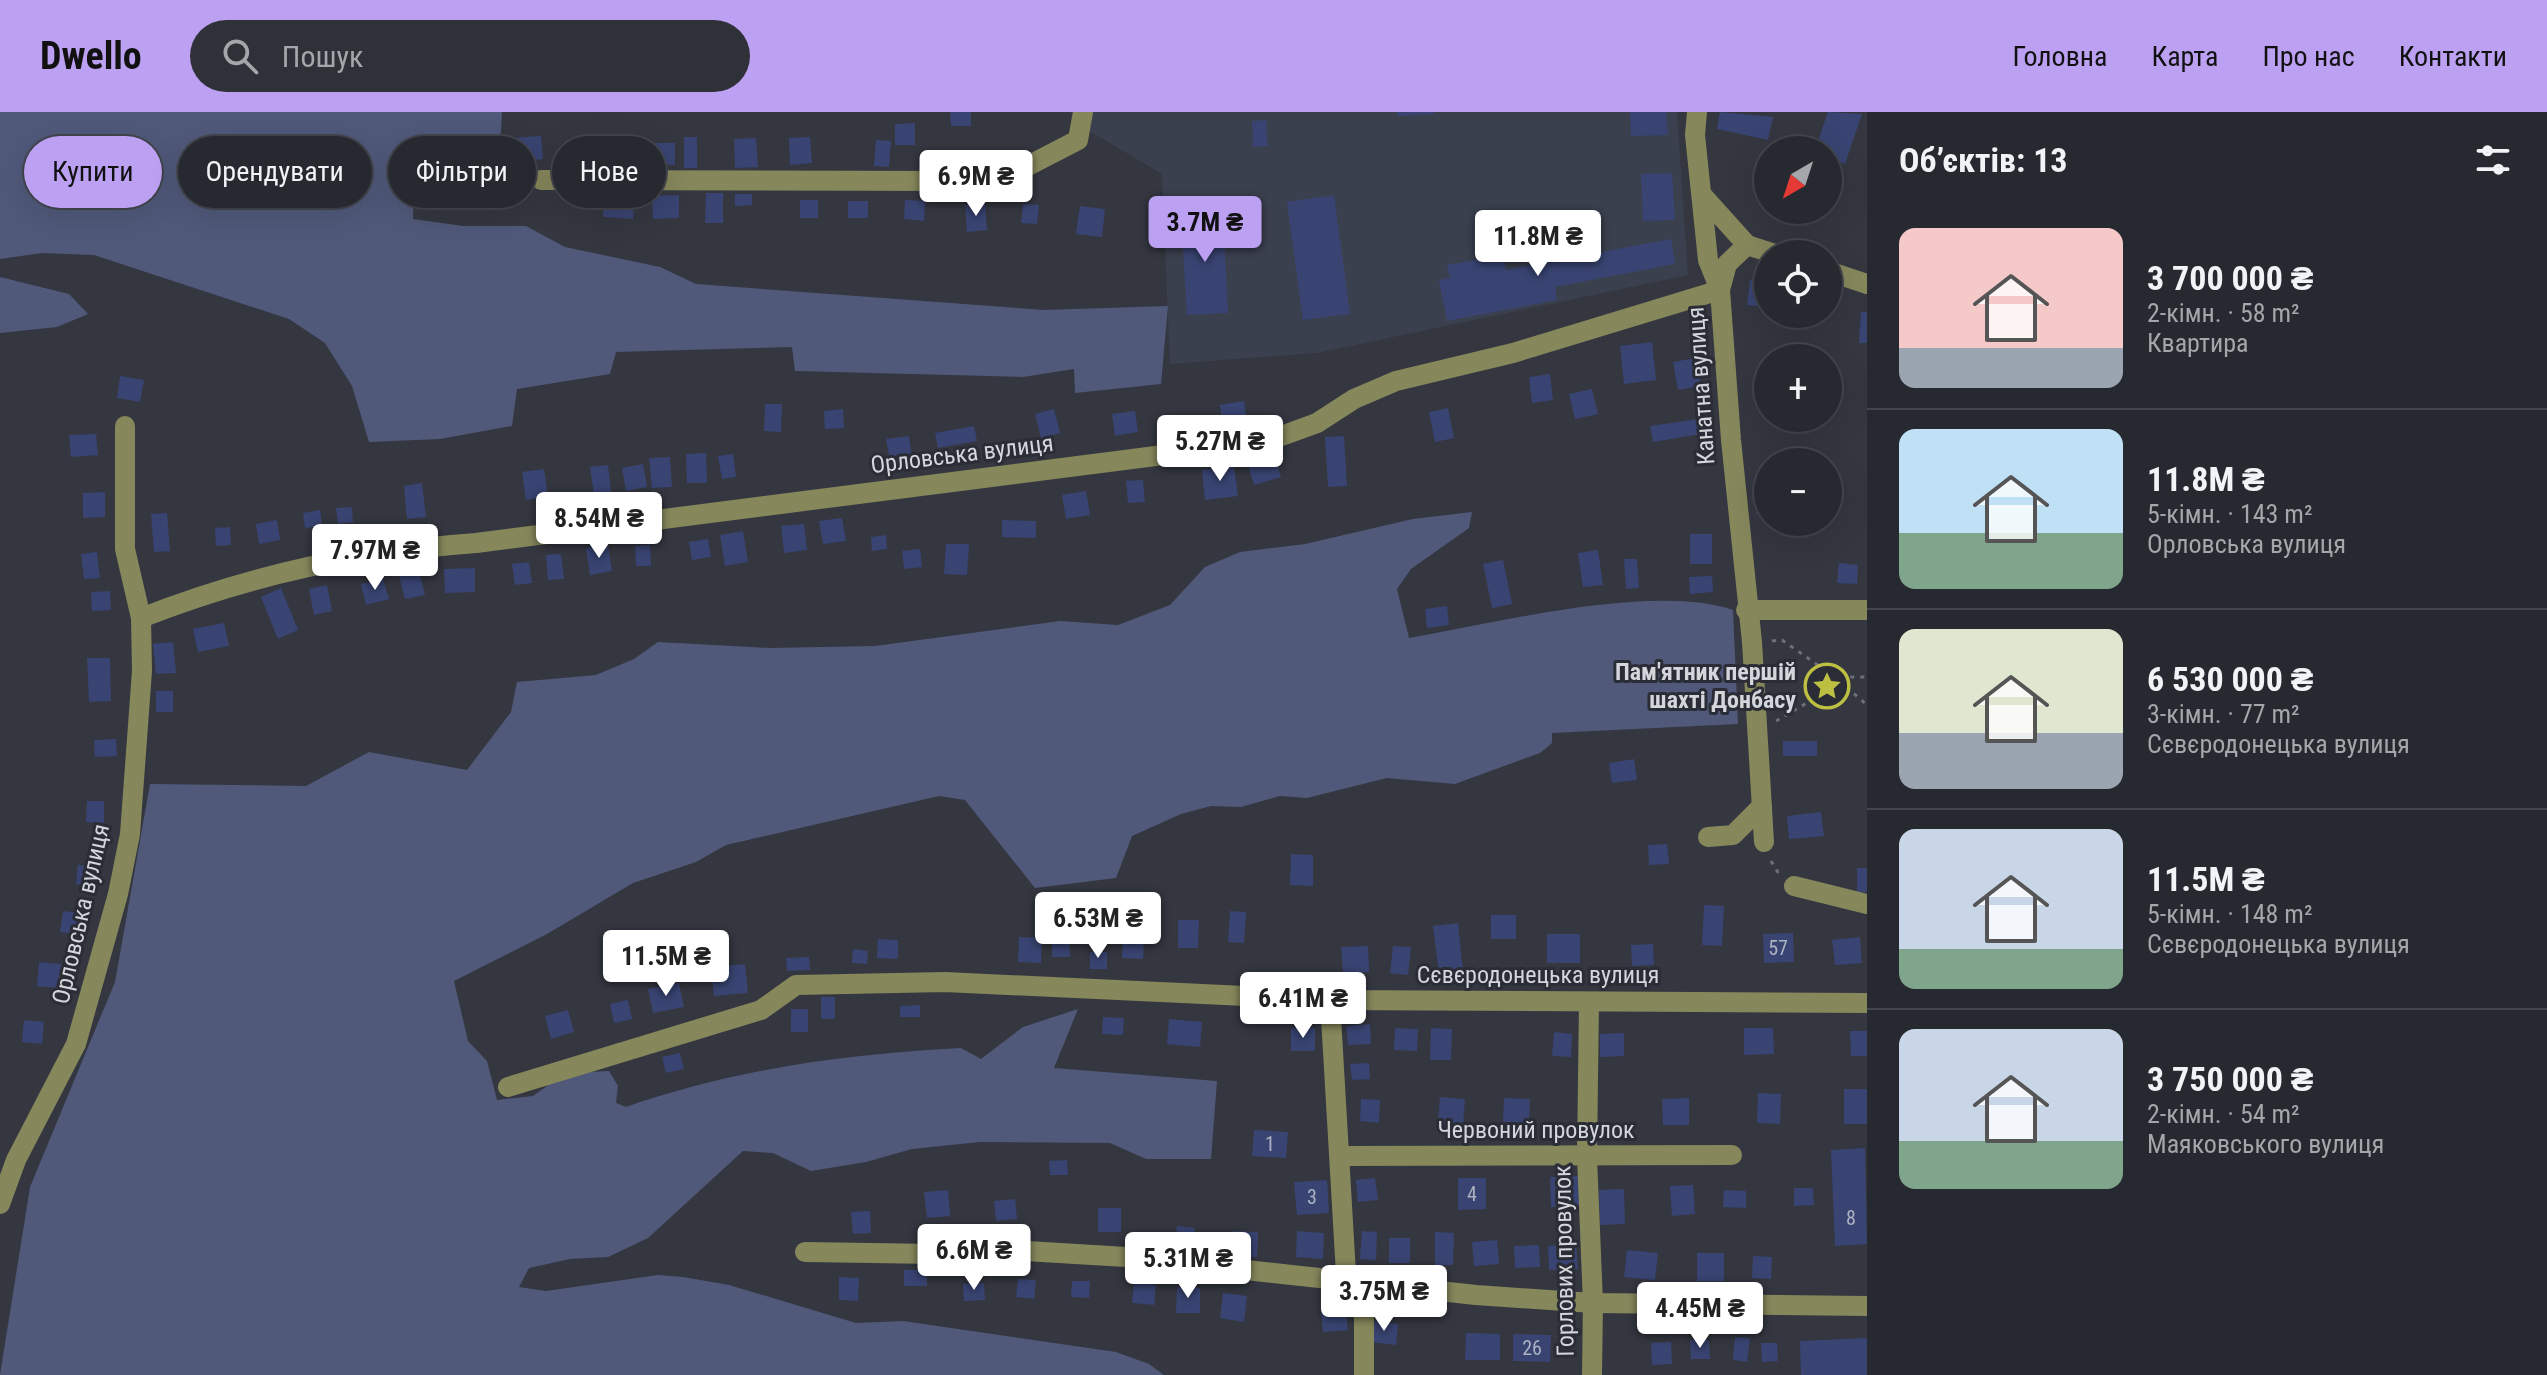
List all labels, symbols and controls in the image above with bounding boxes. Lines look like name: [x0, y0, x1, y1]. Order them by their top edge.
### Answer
search box: [190, 20, 750, 92]
text: Dwello: [40, 34, 142, 78]
icon: search: [218, 34, 262, 78]
text: Пошук: [282, 39, 364, 74]
text: Головна: [2012, 40, 2107, 73]
text: Карта: [2151, 40, 2218, 73]
text: Про нас: [2262, 40, 2355, 73]
text: Контакти: [2399, 40, 2507, 73]
chip: Купити: [24, 136, 162, 208]
chip: Орендувати: [178, 136, 372, 208]
chip: Фільтри: [388, 136, 536, 208]
chip: Нове: [552, 136, 666, 208]
north arrow: [1754, 136, 1842, 224]
map controls: [1754, 136, 1842, 536]
icon: filters: [2471, 138, 2515, 182]
text: Об’єктів: 13: [1899, 140, 2068, 180]
pin: 6.9M ₴: [911, 150, 1041, 218]
text: 6.9M ₴: [938, 161, 1014, 191]
pin: 3.7M ₴: [1140, 196, 1270, 264]
text: 3.7M ₴: [1167, 207, 1243, 237]
pin: 11.8M ₴: [1464, 210, 1612, 278]
text: 11.8M ₴: [1493, 221, 1583, 251]
button: locate: [1754, 240, 1842, 328]
text: 3 700 000 ₴: [2147, 258, 2313, 298]
icon: home: [1963, 260, 2059, 356]
text: 2-кімн. · 58 m²: [2147, 298, 2300, 328]
street label: Канатна вулиця: [1682, 306, 1720, 466]
text: Квартира: [2147, 328, 2249, 358]
button: +: [1754, 344, 1842, 432]
pin: 5.27M ₴: [1146, 415, 1294, 483]
text: 5.27M ₴: [1175, 426, 1265, 456]
street label: Орловська вулиця: [869, 429, 1055, 479]
button: −: [1754, 448, 1842, 536]
text: 11.8M ₴: [2147, 459, 2265, 499]
icon: home: [1963, 461, 2059, 557]
pin: 8.54M ₴: [525, 492, 673, 560]
text: 5-кімн. · 143 m²: [2147, 499, 2313, 529]
text: 8.54M ₴: [554, 503, 644, 533]
pin: 7.97M ₴: [301, 524, 449, 592]
text: Орловська вулиця: [2147, 529, 2346, 559]
text: 7.97M ₴: [330, 535, 420, 565]
place label: Пам'ятник першій шахті Донбасу: [1615, 658, 1796, 714]
text: 6 530 000 ₴: [2147, 659, 2313, 699]
icon: home: [1963, 661, 2059, 757]
place icon: Пам'ятник першій шахті Донбасу: [1803, 662, 1851, 710]
text: 3-кімн. · 77 m²: [2147, 699, 2300, 729]
text: Сєвєродонецька вулиця: [2147, 729, 2410, 759]
street label: Орловська вулиця: [47, 821, 115, 1007]
text: 11.5M ₴: [2147, 859, 2265, 899]
icon: home: [1963, 861, 2059, 957]
pin: 6.53M ₴: [1024, 892, 1172, 960]
text: 5-кімн. · 148 m²: [2147, 899, 2313, 929]
text: 6.53M ₴: [1053, 903, 1143, 933]
text: Сєвєродонецька вулиця: [2147, 929, 2410, 959]
pin: 11.5M ₴: [592, 930, 740, 998]
house number: 57: [1768, 936, 1788, 960]
text: 11.5M ₴: [621, 941, 711, 971]
street label: Сєвєродонецька вулиця: [1417, 961, 1659, 989]
pin: 6.41M ₴: [1229, 972, 1377, 1040]
text: 6.41M ₴: [1258, 983, 1348, 1013]
text: 3 750 000 ₴: [2147, 1059, 2313, 1099]
icon: home: [1963, 1061, 2059, 1157]
text: 2-кімн. · 54 m²: [2147, 1099, 2300, 1129]
street label: Червоний провулок: [1437, 1116, 1635, 1144]
text: Маяковського вулиця: [2147, 1129, 2384, 1159]
house number: 1: [1265, 1132, 1275, 1156]
street label: Горлових провулок: [1548, 1165, 1580, 1357]
house number: 4: [1467, 1182, 1477, 1206]
house number: 3: [1307, 1185, 1317, 1209]
house number: 8: [1846, 1206, 1856, 1230]
pin: 6.6M ₴: [909, 1224, 1039, 1292]
pin: 5.31M ₴: [1114, 1232, 1262, 1300]
text: 6.6M ₴: [936, 1235, 1012, 1265]
text: 5.31M ₴: [1143, 1243, 1233, 1273]
pin: 3.75M ₴: [1310, 1265, 1458, 1333]
text: 3.75M ₴: [1339, 1276, 1429, 1306]
pin: 4.45M ₴: [1626, 1282, 1774, 1350]
text: 4.45M ₴: [1655, 1293, 1745, 1323]
house number: 26: [1522, 1336, 1542, 1360]

